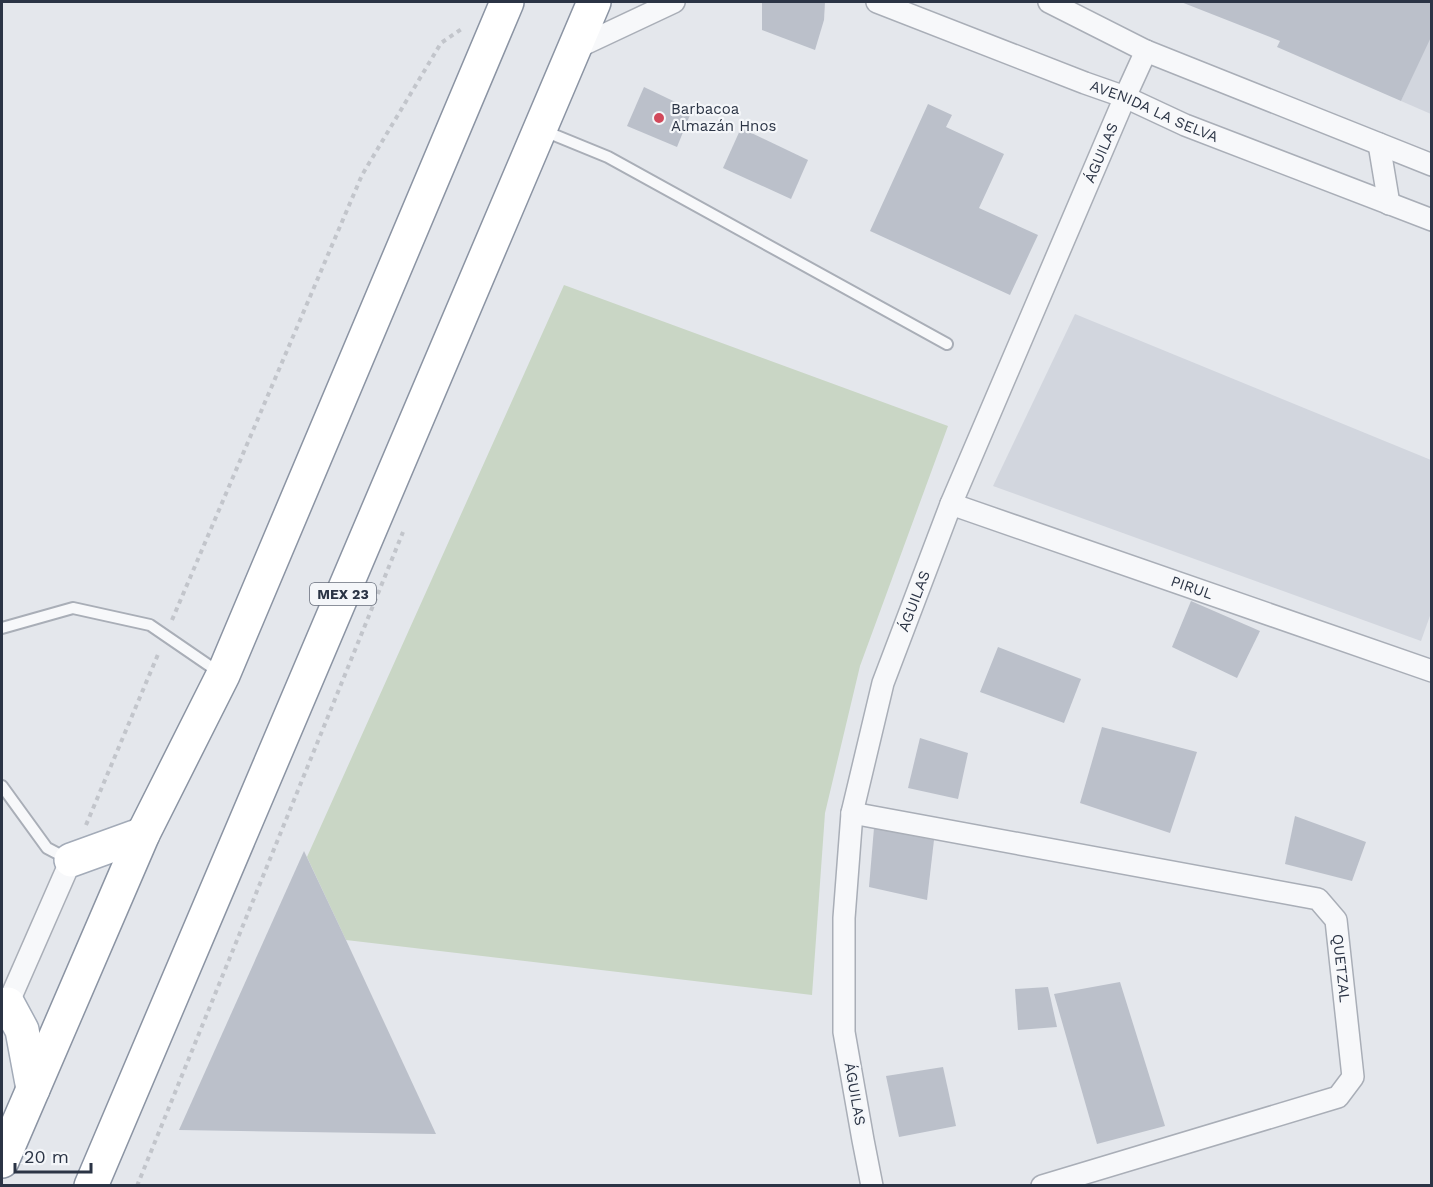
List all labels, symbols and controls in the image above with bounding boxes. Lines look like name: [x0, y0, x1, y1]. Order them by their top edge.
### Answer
street label: AVENIDA LA SELVA: [1088, 76, 1221, 146]
place label: Barbacoa Almazán Hnos: [671, 100, 776, 135]
marker: Barbacoa Almazán Hnos: [652, 111, 666, 125]
street label: ÁGUILAS: [1080, 120, 1122, 186]
street label: ÁGUILAS: [894, 568, 934, 634]
street label: PIRUL: [1169, 572, 1215, 603]
road number: MEX 23: [310, 583, 376, 605]
street label: QUETZAL: [1329, 933, 1354, 1003]
street label: ÁGUILAS: [841, 1061, 869, 1127]
scale bar: [15, 1136, 92, 1174]
text: 20 m: [24, 1146, 69, 1167]

